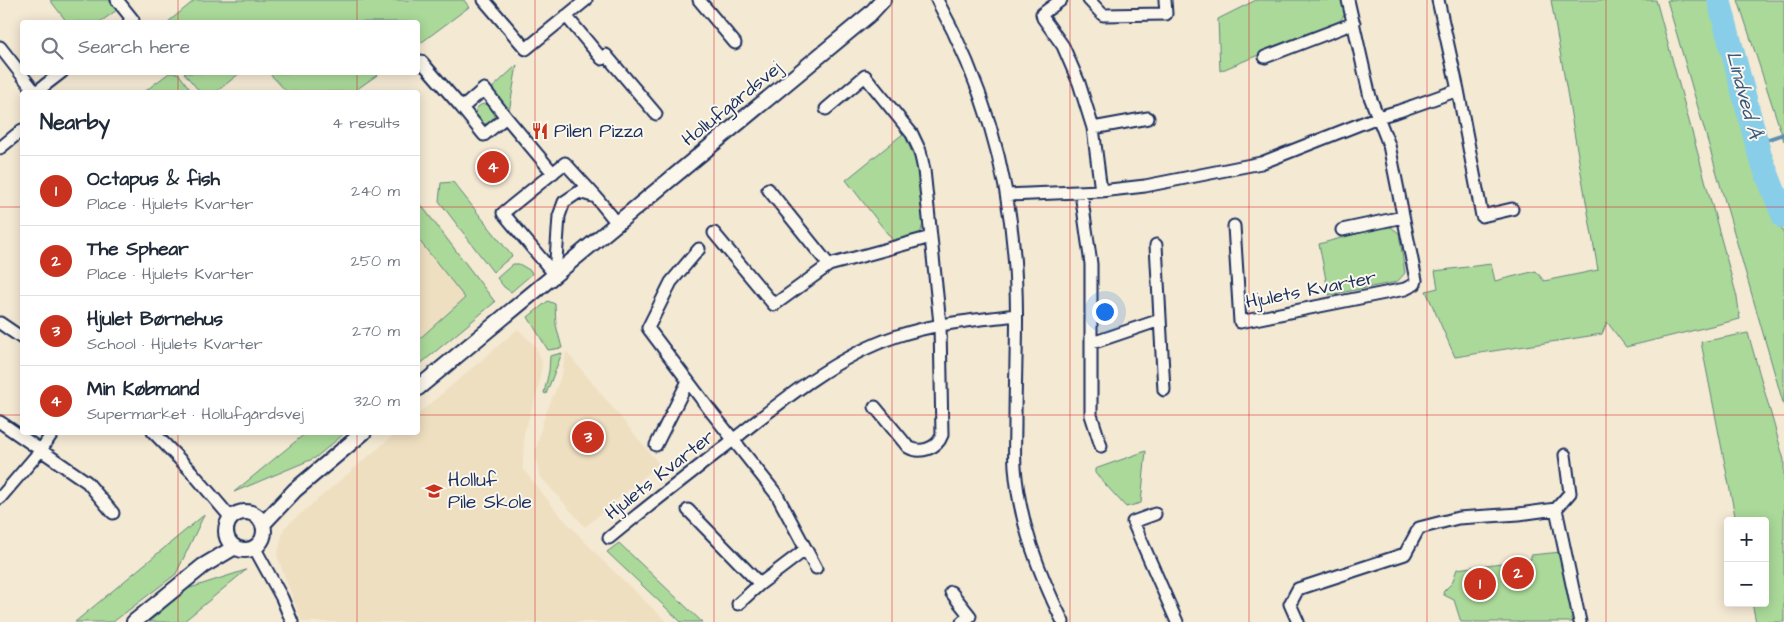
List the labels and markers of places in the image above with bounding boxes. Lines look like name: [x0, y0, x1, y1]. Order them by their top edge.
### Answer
place label: Pilen Pizza: [554, 118, 643, 145]
restaurant icon: Pilen Pizza: [530, 121, 550, 141]
pin: 4: [477, 148, 509, 186]
pin: 3: [572, 418, 604, 456]
place label: Holluf Pile Skole: [448, 467, 532, 516]
school or university icon: Holluf Pile Skole: [424, 481, 444, 501]
pin: 2: [1502, 554, 1534, 592]
pin: 1: [1464, 565, 1496, 603]

